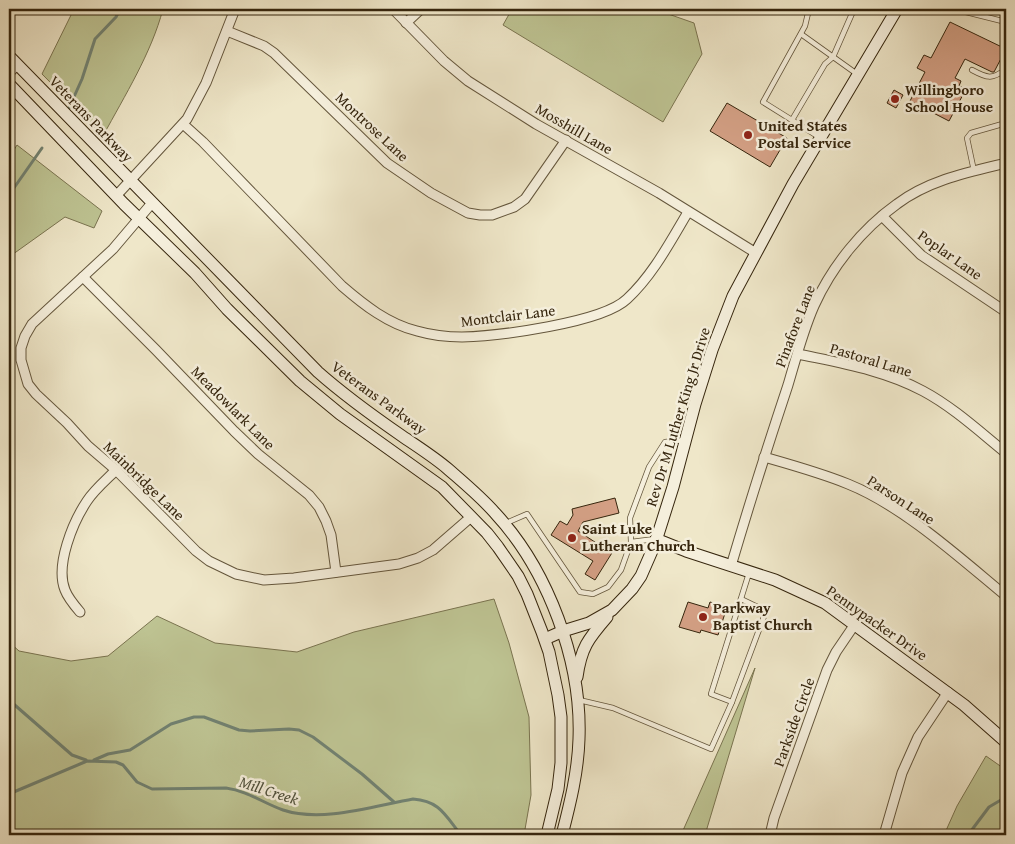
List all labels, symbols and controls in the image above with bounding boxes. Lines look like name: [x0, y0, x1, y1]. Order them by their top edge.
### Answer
street label: Veterans Parkway: [45, 71, 139, 167]
place label: Willingboro School House: [905, 79, 993, 117]
street label: Montrose Lane: [331, 87, 414, 166]
marker: Willingboro School House: [889, 93, 901, 105]
street label: Mosshill Lane: [532, 98, 617, 159]
place label: United States Postal Service: [758, 115, 851, 153]
marker: United States Postal Service: [742, 129, 754, 141]
street label: Poplar Lane: [914, 225, 987, 285]
street label: Pinafore Lane: [769, 282, 820, 370]
street label: Montclair Lane: [460, 299, 556, 332]
street label: Rev Dr M Luther King Jr Drive: [640, 325, 715, 509]
street label: Pastoral Lane: [828, 337, 915, 382]
street label: Veterans Parkway: [327, 356, 432, 440]
street label: Meadowlark Lane: [187, 361, 280, 454]
street label: Mainbridge Lane: [99, 436, 190, 525]
street label: Parson Lane: [863, 470, 939, 529]
place label: Saint Luke Lutheran Church: [582, 518, 695, 556]
marker: Saint Luke Lutheran Church: [566, 532, 578, 544]
street label: Pennypacker Drive: [823, 580, 932, 665]
place label: Parkway Baptist Church: [713, 597, 813, 635]
marker: Parkway Baptist Church: [697, 611, 709, 623]
street label: Parkside Circle: [768, 674, 819, 769]
water label: Mill Creek: [236, 769, 302, 811]

